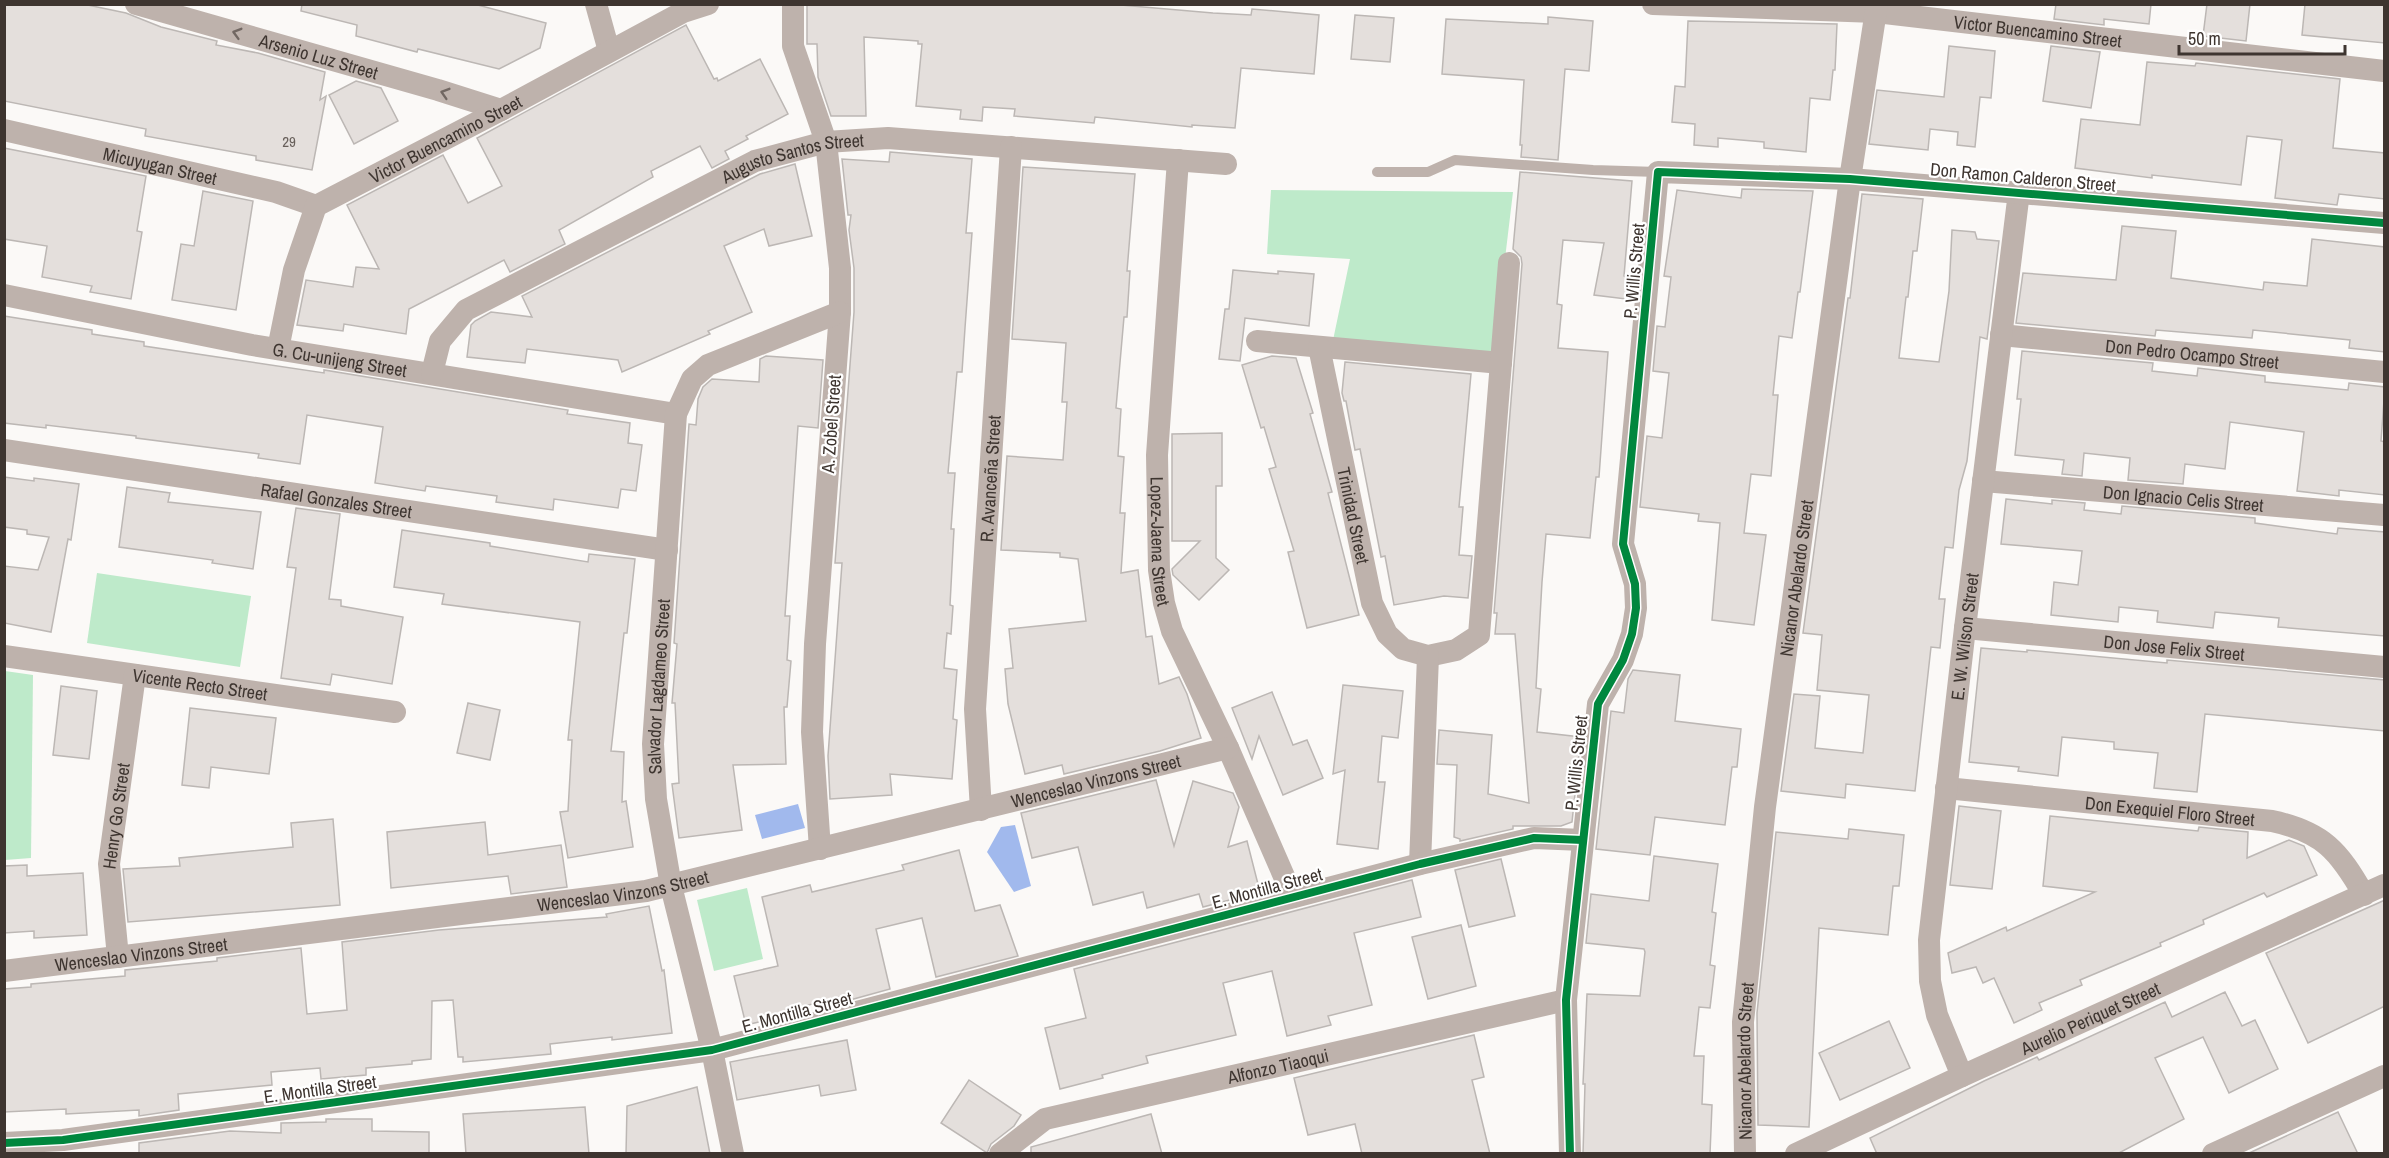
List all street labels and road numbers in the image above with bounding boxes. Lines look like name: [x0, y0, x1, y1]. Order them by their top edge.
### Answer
street label: Victor Buencamino Street: [1952, 9, 2123, 53]
street label: Arsenio Luz Street: [255, 27, 381, 85]
street label: Victor Buencamino Street: [365, 89, 526, 189]
street label: Augusto Santos Street: [716, 127, 865, 189]
street label: Micuyugan Street: [101, 141, 219, 191]
street label: Don Ramon Calderon Street: [1929, 156, 2117, 198]
street label: P. Willis Street: [1617, 222, 1651, 320]
street label: Don Pedro Ocampo Street: [2104, 333, 2280, 374]
street label: G. Cu-unijeng Street: [271, 336, 409, 383]
street label: A. Zobel Street: [815, 374, 847, 475]
street label: R. Avanceña Street: [973, 414, 1006, 543]
street label: Trinidad Street: [1332, 465, 1376, 566]
street label: Rafael Gonzales Street: [259, 476, 414, 524]
street label: Lopez-Jaena Street: [1145, 477, 1177, 609]
street label: Don Ignacio Celis Street: [2102, 479, 2265, 517]
street label: Nicanor Abelardo Street: [1773, 498, 1819, 658]
street label: E. W. Wilson Street: [1944, 572, 1984, 702]
street label: Salvador Lagdameo Street: [640, 598, 676, 775]
street label: Don Jose Felix Street: [2103, 628, 2246, 666]
street label: Vicente Recto Street: [131, 662, 269, 706]
street label: P. Willis Street: [1559, 714, 1593, 812]
street label: Wenceslao Vinzons Street: [1008, 748, 1183, 813]
street label: Henry Go Street: [96, 761, 135, 870]
street label: Don Exequiel Floro Street: [2084, 790, 2256, 832]
street label: E. Montilla Street: [1209, 861, 1325, 915]
street label: Wenceslao Vinzons Street: [536, 864, 711, 917]
street label: Wenceslao Vinzons Street: [53, 931, 229, 977]
street label: Aurelio Periquet Street: [2016, 976, 2164, 1061]
street label: Nicanor Abelardo Street: [1730, 981, 1759, 1140]
street label: E. Montilla Street: [739, 985, 855, 1039]
street label: Alfonzo Tiaoqui: [1224, 1042, 1331, 1090]
street label: E. Montilla Street: [262, 1069, 378, 1109]

